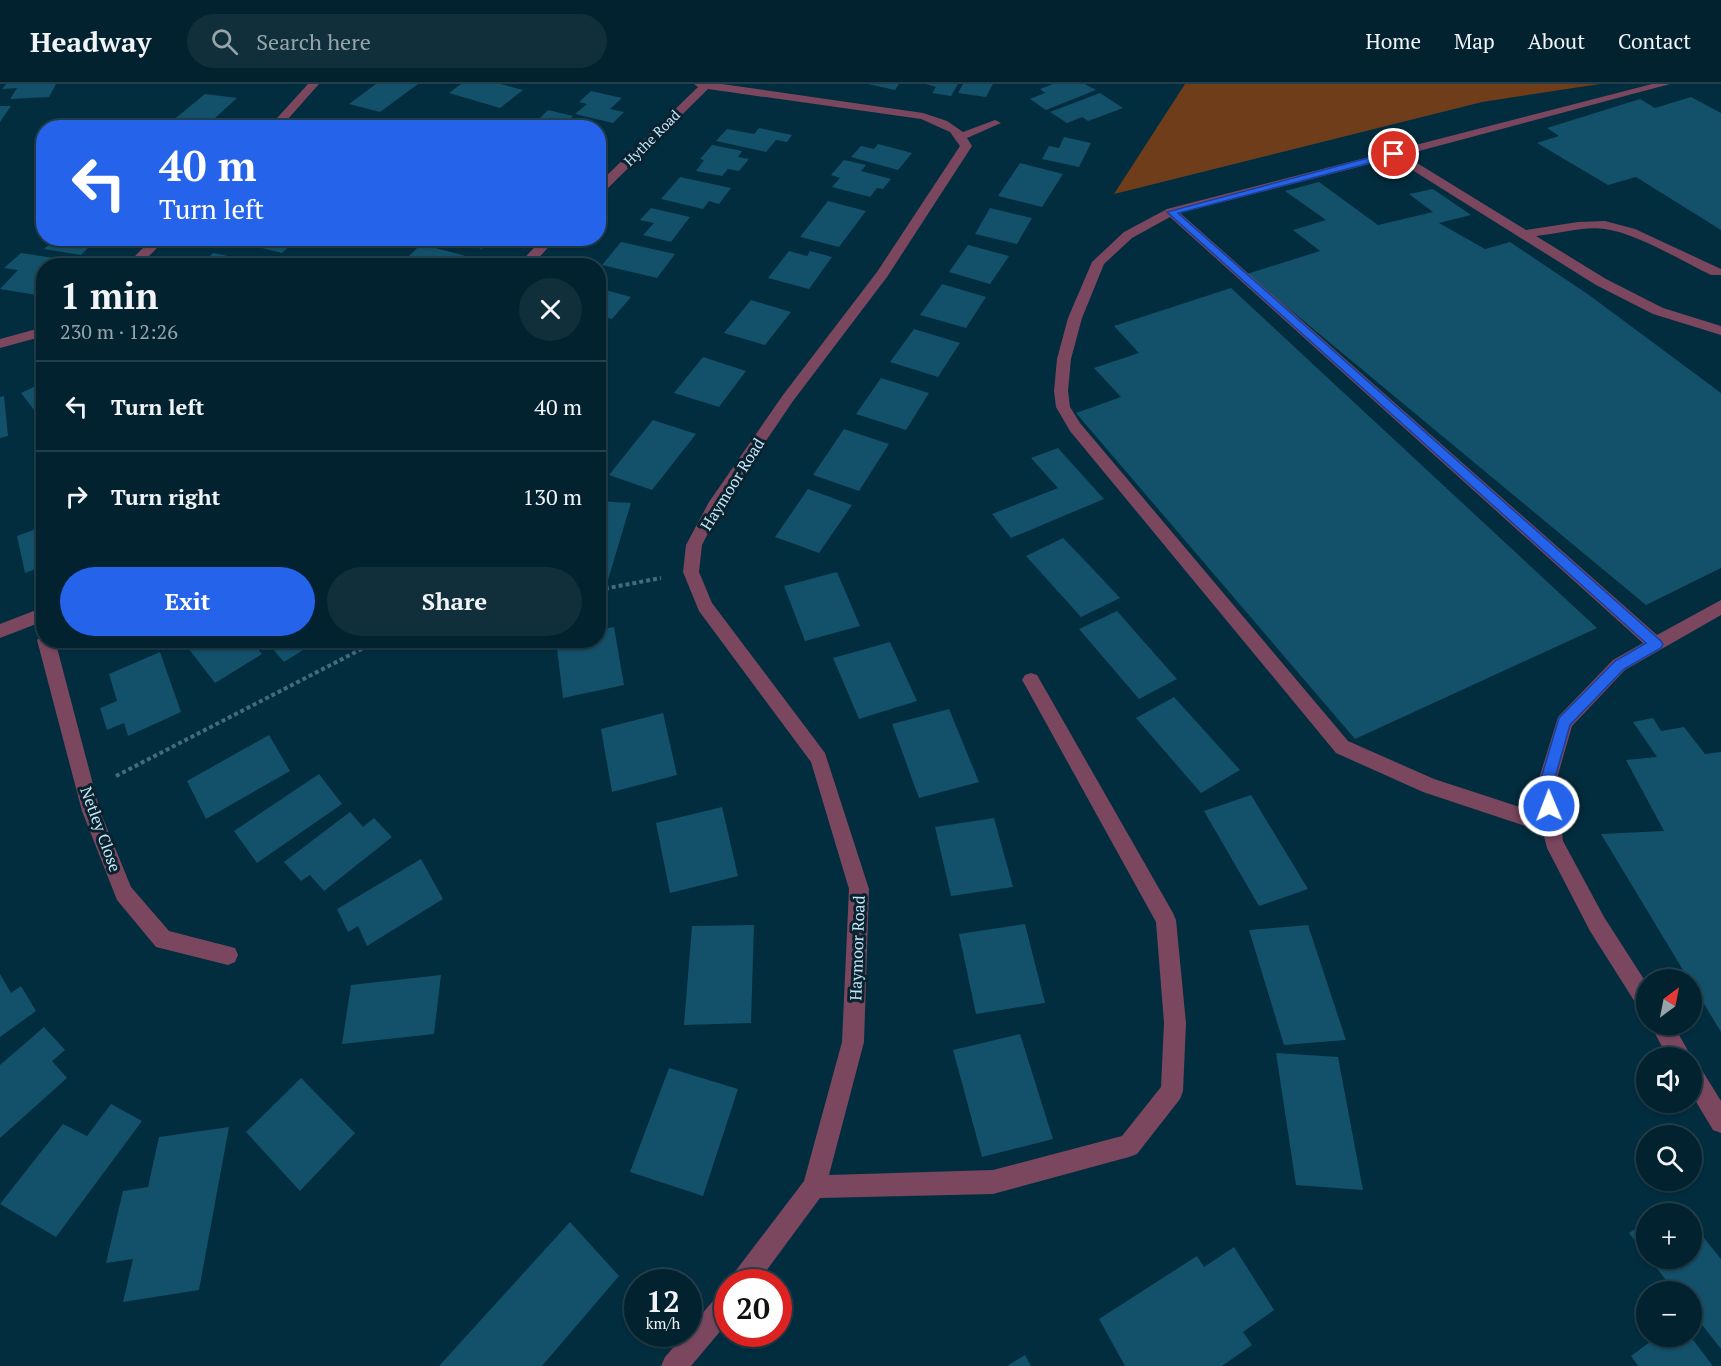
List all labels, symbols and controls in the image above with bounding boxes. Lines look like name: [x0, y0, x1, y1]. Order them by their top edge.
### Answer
search box: [187, 14, 607, 68]
text: Headway: [30, 23, 151, 60]
icon: search: [208, 25, 241, 58]
text: Search here: [256, 27, 371, 56]
text: Home: [1365, 27, 1421, 55]
text: Map: [1454, 27, 1495, 55]
text: About: [1528, 27, 1585, 55]
text: Contact: [1618, 27, 1691, 55]
street label: Hythe Road: [619, 105, 684, 170]
pin: [1368, 128, 1419, 179]
text: 40 m: [159, 137, 257, 193]
icon: arrive: [1377, 137, 1410, 170]
icon: left: [60, 144, 138, 222]
text: Turn left: [159, 191, 264, 227]
text: 1 min: [60, 272, 158, 319]
button: close: [519, 278, 582, 341]
text: 230 m · 12:26: [60, 318, 178, 345]
icon: left: [60, 390, 93, 423]
text: Turn left: [111, 392, 204, 421]
text: 40 m: [534, 392, 582, 421]
street label: Haymoor Road: [695, 434, 769, 534]
icon: right: [60, 480, 93, 513]
text: Turn right: [111, 482, 220, 511]
text: 130 m: [522, 482, 582, 511]
button: Exit: [60, 567, 315, 636]
button: Share: [327, 567, 582, 636]
position arrow: [1517, 774, 1581, 838]
street label: Netley Close: [75, 783, 127, 875]
street label: Haymoor Road: [844, 895, 870, 1001]
north arrow: [1636, 969, 1702, 1035]
map controls: [1636, 969, 1702, 1347]
button: sound: [1636, 1047, 1702, 1113]
button: search: [1636, 1125, 1702, 1191]
button: +: [1636, 1203, 1702, 1269]
speed limit sign: 20: [714, 1269, 792, 1347]
text: 12: [646, 1281, 680, 1321]
button: −: [1636, 1281, 1702, 1347]
text: km/h: [646, 1313, 680, 1333]

